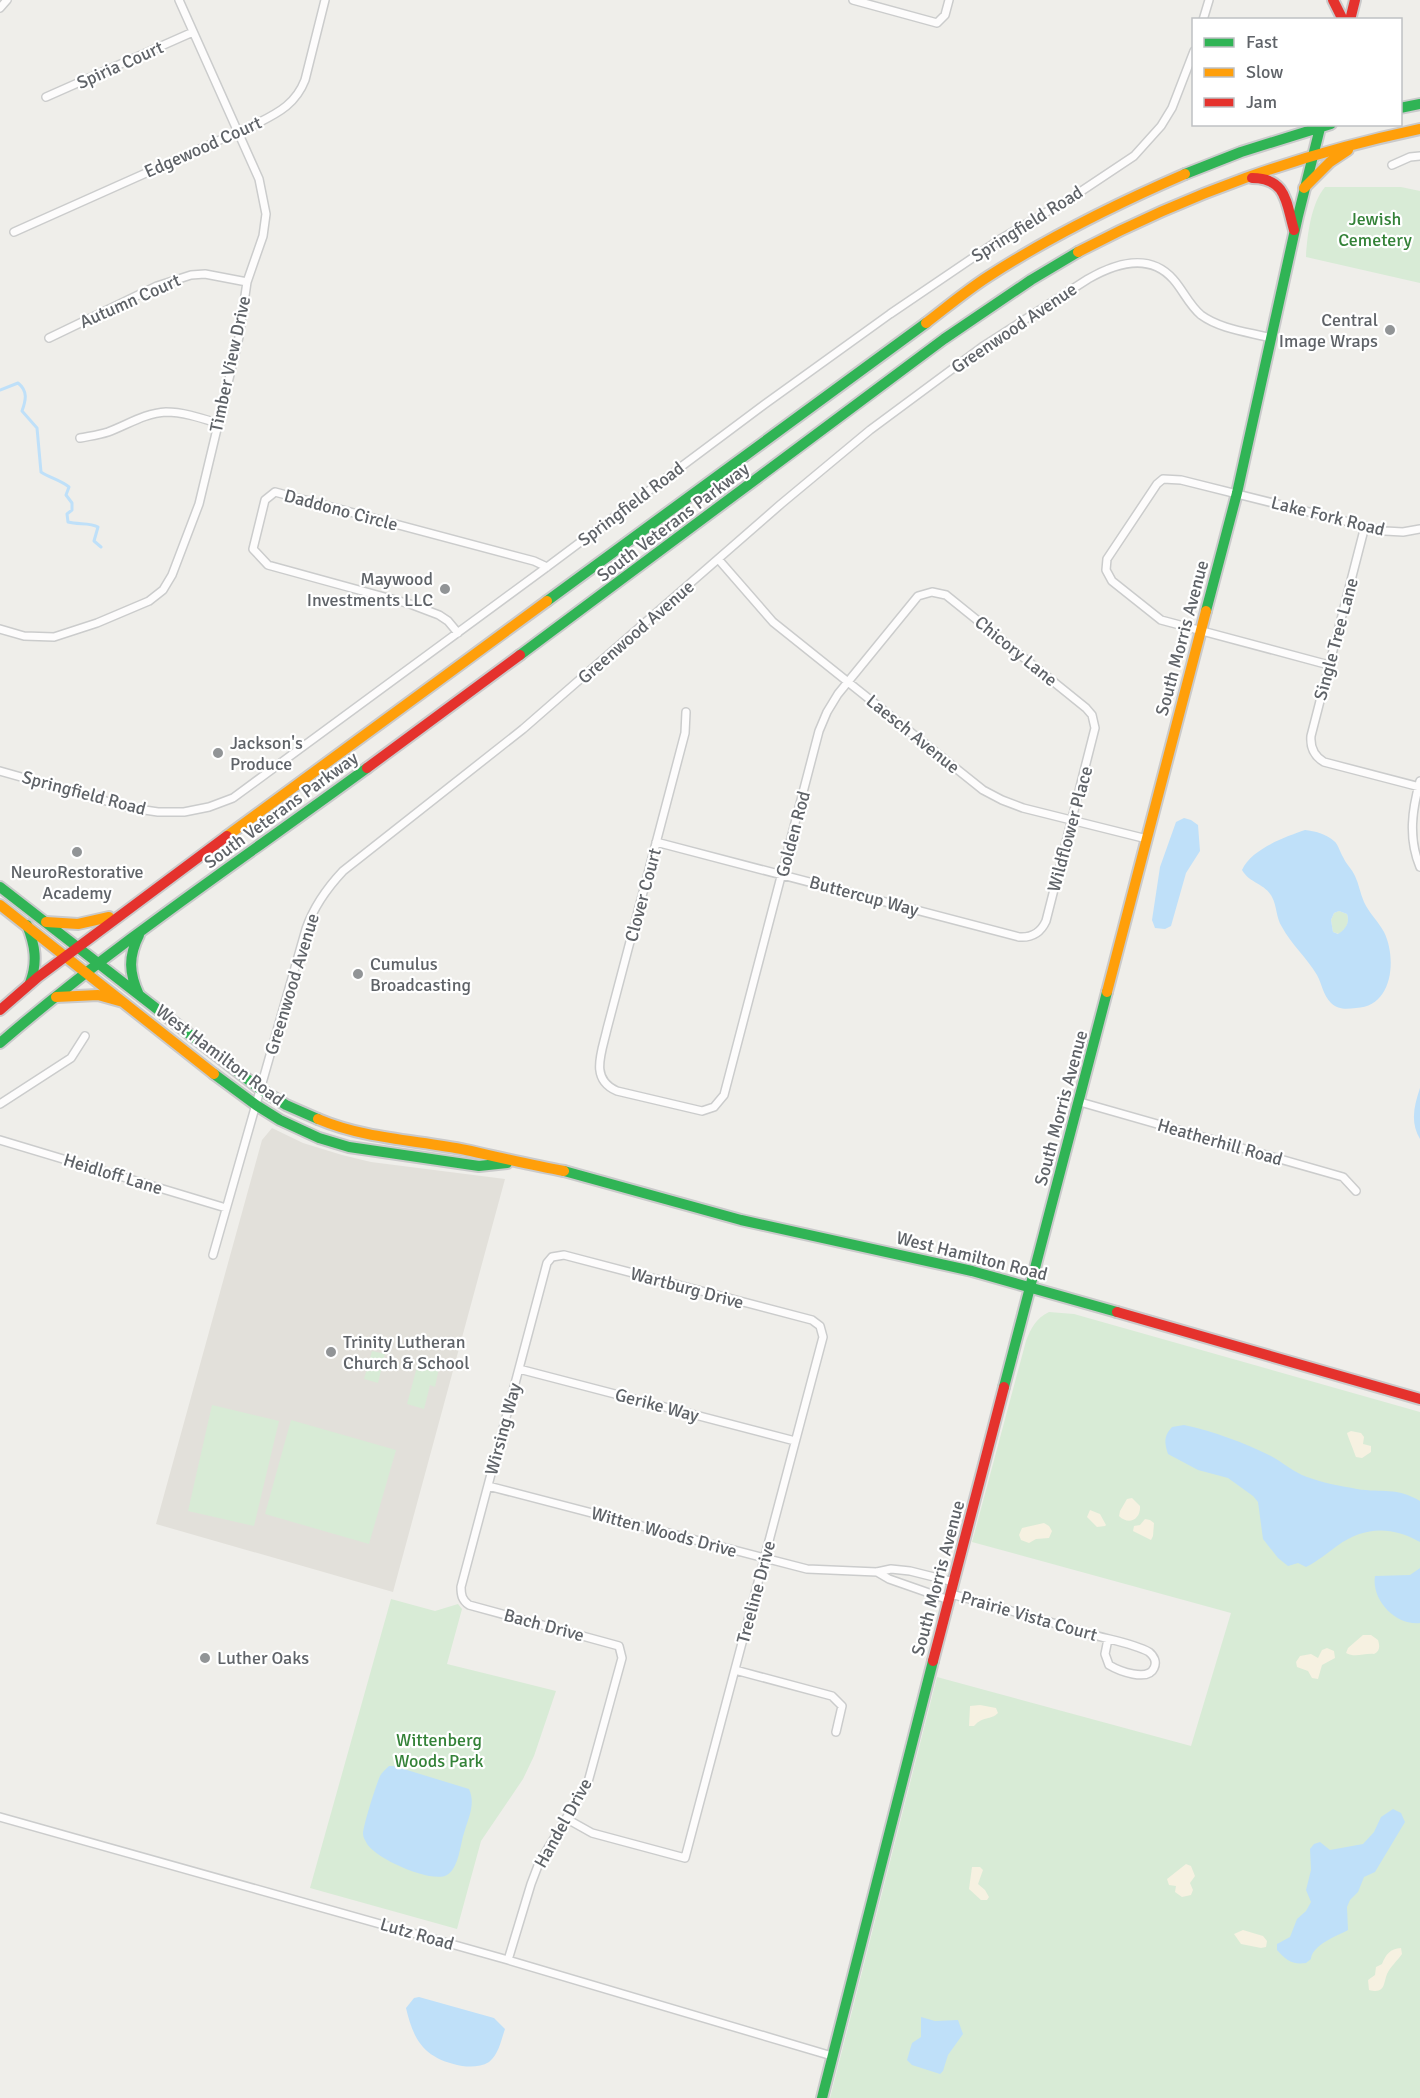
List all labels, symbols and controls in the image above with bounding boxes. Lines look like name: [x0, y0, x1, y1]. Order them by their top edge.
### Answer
legend: [1192, 18, 1402, 126]
text: Fast: [1246, 31, 1278, 53]
street label: Spiria Court: [73, 36, 167, 94]
text: Slow: [1246, 61, 1283, 83]
text: Jam: [1246, 91, 1277, 113]
street label: Edgewood Court: [141, 111, 265, 183]
street label: Springfield Road: [967, 181, 1087, 267]
park label: Jewish Cemetery: [1338, 208, 1412, 251]
street label: Autumn Court: [76, 269, 184, 333]
street label: Greenwood Avenue: [947, 278, 1081, 378]
street label: Timber View Drive: [205, 294, 255, 434]
place label: Central Image Wraps: [1279, 309, 1378, 352]
marker: Central Image Wraps: [1383, 323, 1397, 337]
street label: Springfield Road: [574, 457, 688, 551]
street label: South Veterans Parkway: [593, 457, 754, 586]
street label: Daddono Circle: [282, 484, 400, 536]
street label: Lake Fork Road: [1269, 491, 1387, 541]
street label: South Morris Avenue: [1151, 558, 1213, 718]
place label: Maywood Investments LLC: [307, 568, 433, 611]
street label: Single Tree Lane: [1309, 575, 1363, 703]
street label: Greenwood Avenue: [573, 576, 699, 688]
marker: Maywood Investments LLC: [438, 582, 452, 596]
street label: Chicory Lane: [970, 611, 1062, 691]
street label: Laesch Avenue: [862, 690, 964, 778]
place label: Jackson's Produce: [230, 732, 303, 775]
street label: South Veterans Parkway: [200, 746, 363, 873]
marker: Jackson's Produce: [211, 746, 225, 760]
street label: Wildflower Place: [1043, 764, 1097, 894]
street label: Springfield Road: [20, 766, 148, 820]
street label: Golden Rod: [771, 789, 815, 879]
marker: NeuroRestorative Academy: [70, 845, 84, 859]
street label: Clover Court: [620, 846, 666, 944]
place label: NeuroRestorative Academy: [10, 861, 144, 904]
street label: Buttercup Way: [807, 871, 922, 921]
street label: Greenwood Avenue: [260, 911, 324, 1057]
place label: Cumulus Broadcasting: [370, 953, 471, 996]
marker: Cumulus Broadcasting: [351, 967, 365, 981]
street label: West Hamilton Road: [151, 1000, 289, 1110]
street label: South Morris Avenue: [1030, 1028, 1092, 1188]
street label: Heatherhill Road: [1155, 1114, 1285, 1170]
street label: Heidloff Lane: [61, 1148, 165, 1200]
street label: West Hamilton Road: [894, 1227, 1050, 1285]
street label: Wartburg Drive: [628, 1262, 746, 1314]
place label: Trinity Lutheran Church & School: [343, 1331, 470, 1374]
marker: Trinity Lutheran Church & School: [324, 1345, 338, 1359]
street label: Wirsing Way: [480, 1380, 526, 1478]
street label: Gerike Way: [613, 1383, 702, 1427]
street label: South Morris Avenue: [907, 1498, 969, 1658]
street label: Witten Woods Drive: [589, 1502, 739, 1562]
street label: Treeline Drive: [732, 1538, 780, 1646]
street label: Prairie Vista Court: [958, 1586, 1100, 1646]
street label: Bach Drive: [501, 1604, 587, 1646]
place label: Luther Oaks: [217, 1647, 309, 1669]
marker: Luther Oaks: [198, 1651, 212, 1665]
park label: Wittenberg Woods Park: [394, 1729, 484, 1772]
street label: Handel Drive: [529, 1774, 597, 1872]
street label: Lutz Road: [377, 1913, 457, 1955]

